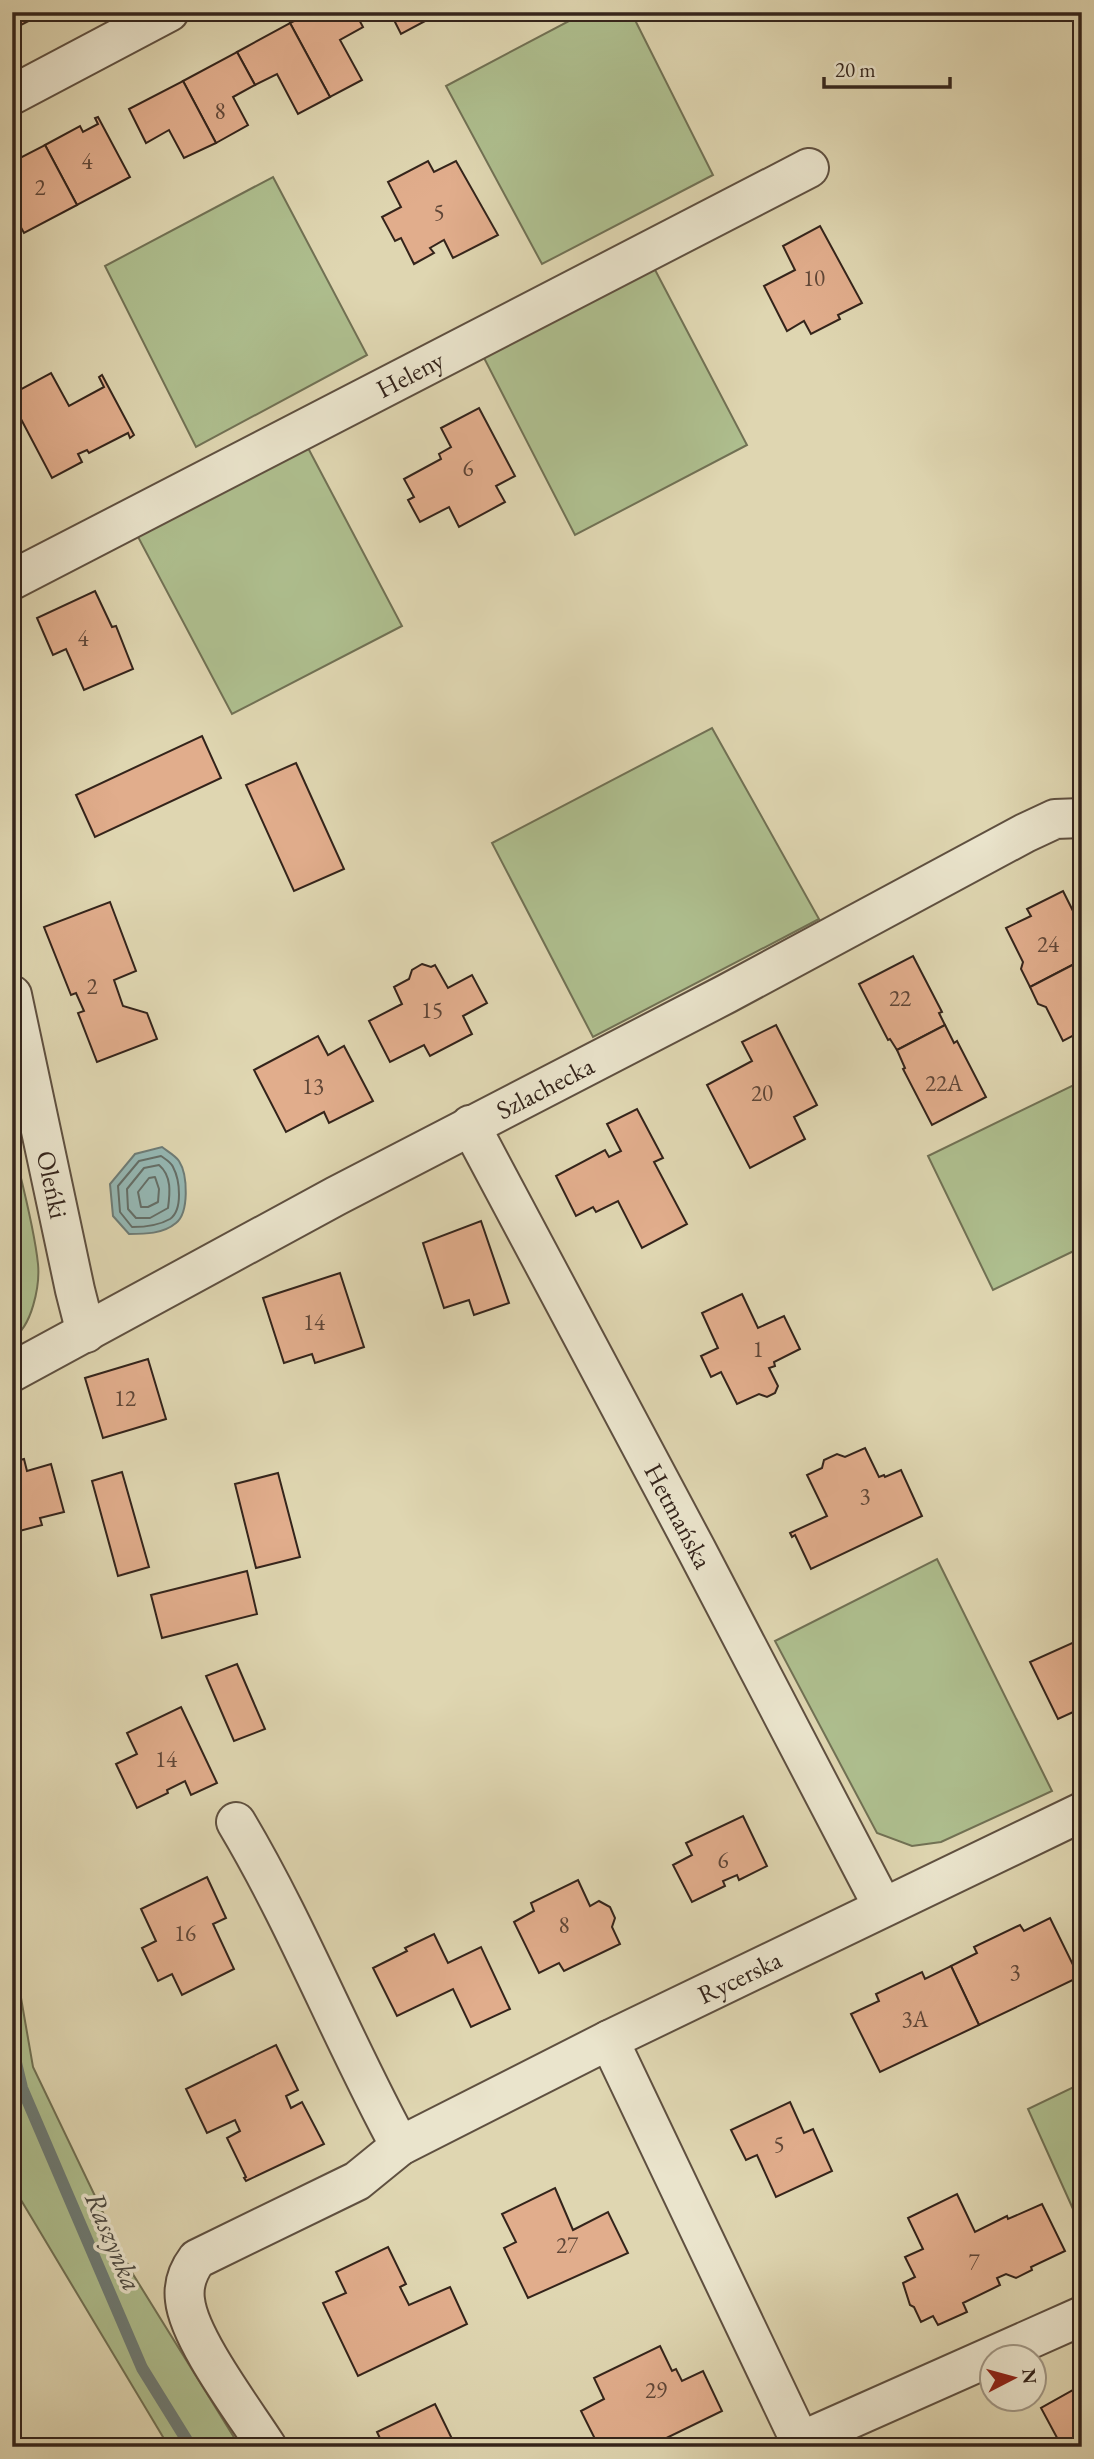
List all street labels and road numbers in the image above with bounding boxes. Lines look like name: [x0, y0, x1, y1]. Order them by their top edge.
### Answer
street label: Heleny: [370, 342, 450, 406]
street label: Szlachecka: [490, 1048, 600, 1127]
street label: Oleńki: [29, 1148, 76, 1222]
street label: Hetmańska: [636, 1457, 721, 1575]
street label: Rycerska: [692, 1942, 788, 2012]

